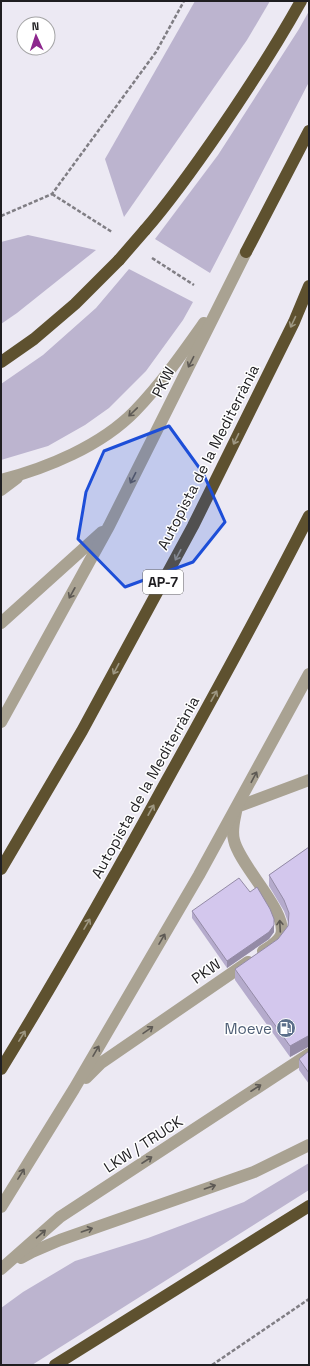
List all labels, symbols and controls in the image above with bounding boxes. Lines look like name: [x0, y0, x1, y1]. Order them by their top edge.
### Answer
north arrow: [16, 16, 56, 56]
text: N: [31, 19, 40, 33]
one-way arrow: [289, 316, 296, 328]
one-way arrow: [187, 356, 194, 368]
street label: Autopista de la Mediterrània: [153, 361, 263, 553]
street label: PKW: [147, 364, 179, 400]
one-way arrow: [128, 407, 138, 417]
one-way arrow: [232, 432, 239, 444]
one-way arrow: [129, 472, 136, 484]
one-way arrow: [173, 549, 181, 561]
road number: AP-7: [143, 570, 183, 594]
one-way arrow: [68, 587, 76, 599]
one-way arrow: [111, 663, 119, 675]
one-way arrow: [210, 690, 218, 702]
street label: Autopista de la Mediterrània: [87, 692, 203, 881]
one-way arrow: [250, 771, 258, 783]
one-way arrow: [148, 804, 156, 816]
one-way arrow: [84, 918, 92, 930]
one-way arrow: [277, 920, 284, 933]
one-way arrow: [158, 933, 166, 945]
street label: PKW: [188, 954, 224, 988]
fuel station icon: Moeve: [275, 1017, 297, 1039]
place label: Moeve: [225, 1019, 272, 1038]
one-way arrow: [143, 1026, 154, 1034]
one-way arrow: [18, 1030, 26, 1042]
one-way arrow: [93, 1045, 101, 1057]
one-way arrow: [250, 1084, 262, 1092]
street label: LKW / TRUCK: [100, 1111, 186, 1177]
one-way arrow: [141, 1156, 152, 1164]
one-way arrow: [18, 1168, 26, 1180]
one-way arrow: [203, 1183, 215, 1191]
one-way arrow: [81, 1226, 93, 1234]
one-way arrow: [36, 1230, 46, 1239]

